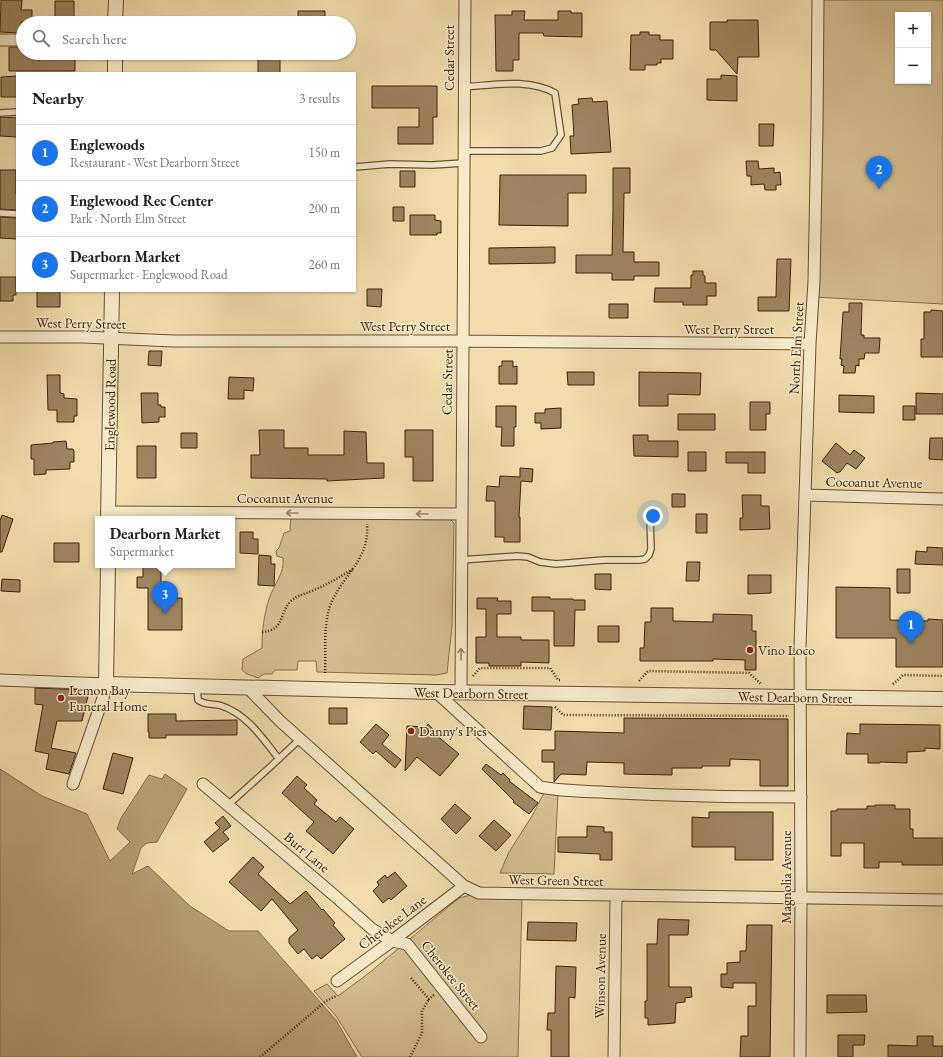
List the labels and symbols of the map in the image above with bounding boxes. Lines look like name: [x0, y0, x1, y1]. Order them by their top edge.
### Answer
street label: Cedar Street: [440, 24, 458, 91]
pin: 2: [866, 156, 892, 189]
street label: North Elm Street: [785, 301, 807, 395]
street label: West Perry Street: [36, 313, 127, 333]
street label: West Perry Street: [360, 317, 451, 335]
street label: West Perry Street: [684, 320, 775, 338]
street label: Cedar Street: [437, 348, 457, 415]
street label: Englewood Road: [100, 358, 120, 451]
street label: Cocoanut Avenue: [826, 472, 923, 492]
street label: Cocoanut Avenue: [237, 489, 334, 507]
your location: [643, 506, 663, 526]
one-way arrow: [286, 509, 299, 517]
one-way arrow: [416, 510, 429, 518]
pin: 3: [152, 581, 178, 614]
pin: 1: [898, 611, 924, 644]
place label: Vino Loco: [758, 641, 815, 659]
marker: Vino Loco: [745, 645, 755, 655]
one-way arrow: [457, 648, 465, 661]
place label: Lemon Bay Funeral Home: [69, 681, 148, 715]
street label: West Dearborn Street: [414, 683, 529, 703]
street label: West Dearborn Street: [738, 687, 853, 707]
marker: Lemon Bay Funeral Home: [56, 693, 66, 703]
place label: Danny's Pies: [419, 722, 487, 740]
marker: Danny's Pies: [406, 726, 416, 736]
street label: Burr Lane: [280, 828, 334, 877]
street label: Magnolia Avenue: [777, 830, 795, 924]
street label: West Green Street: [508, 870, 604, 890]
street label: Cherokee Lane: [354, 890, 430, 953]
street label: Winson Avenue: [590, 933, 610, 1019]
street label: Cherokee Street: [417, 936, 485, 1014]

